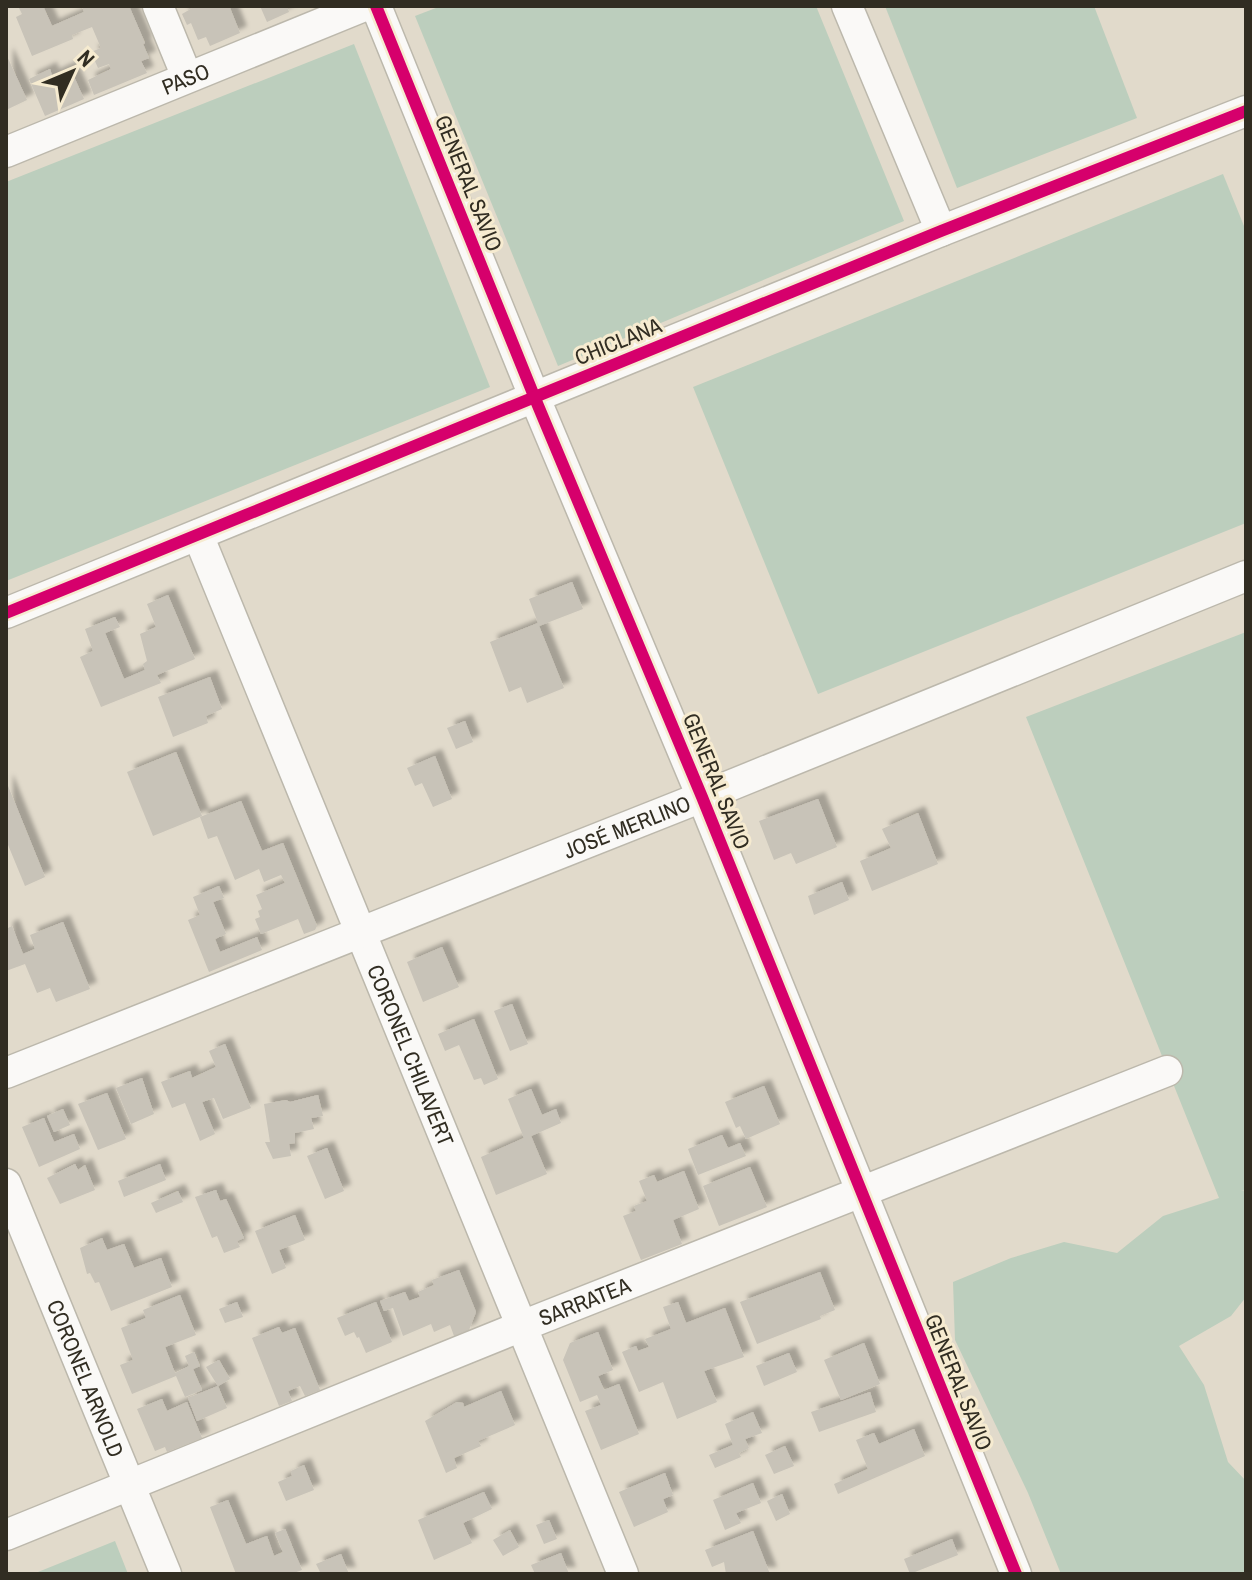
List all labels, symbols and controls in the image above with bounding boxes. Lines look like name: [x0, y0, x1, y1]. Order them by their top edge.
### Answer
north arrow: [32, 32, 112, 112]
text: N: [71, 43, 102, 73]
street label: PASO: [157, 56, 214, 102]
street label: GENERAL SAVIO: [428, 110, 510, 256]
street label: CHICLANA: [570, 310, 667, 372]
street label: GENERAL SAVIO: [676, 708, 758, 854]
street label: JOSÉ MERLINO: [559, 788, 695, 865]
street label: CORONEL CHILAVERT: [360, 960, 461, 1150]
street label: SARRATEA: [534, 1269, 636, 1333]
street label: CORONEL ARNOLD: [40, 1295, 131, 1462]
street label: GENERAL SAVIO: [918, 1309, 1000, 1455]

